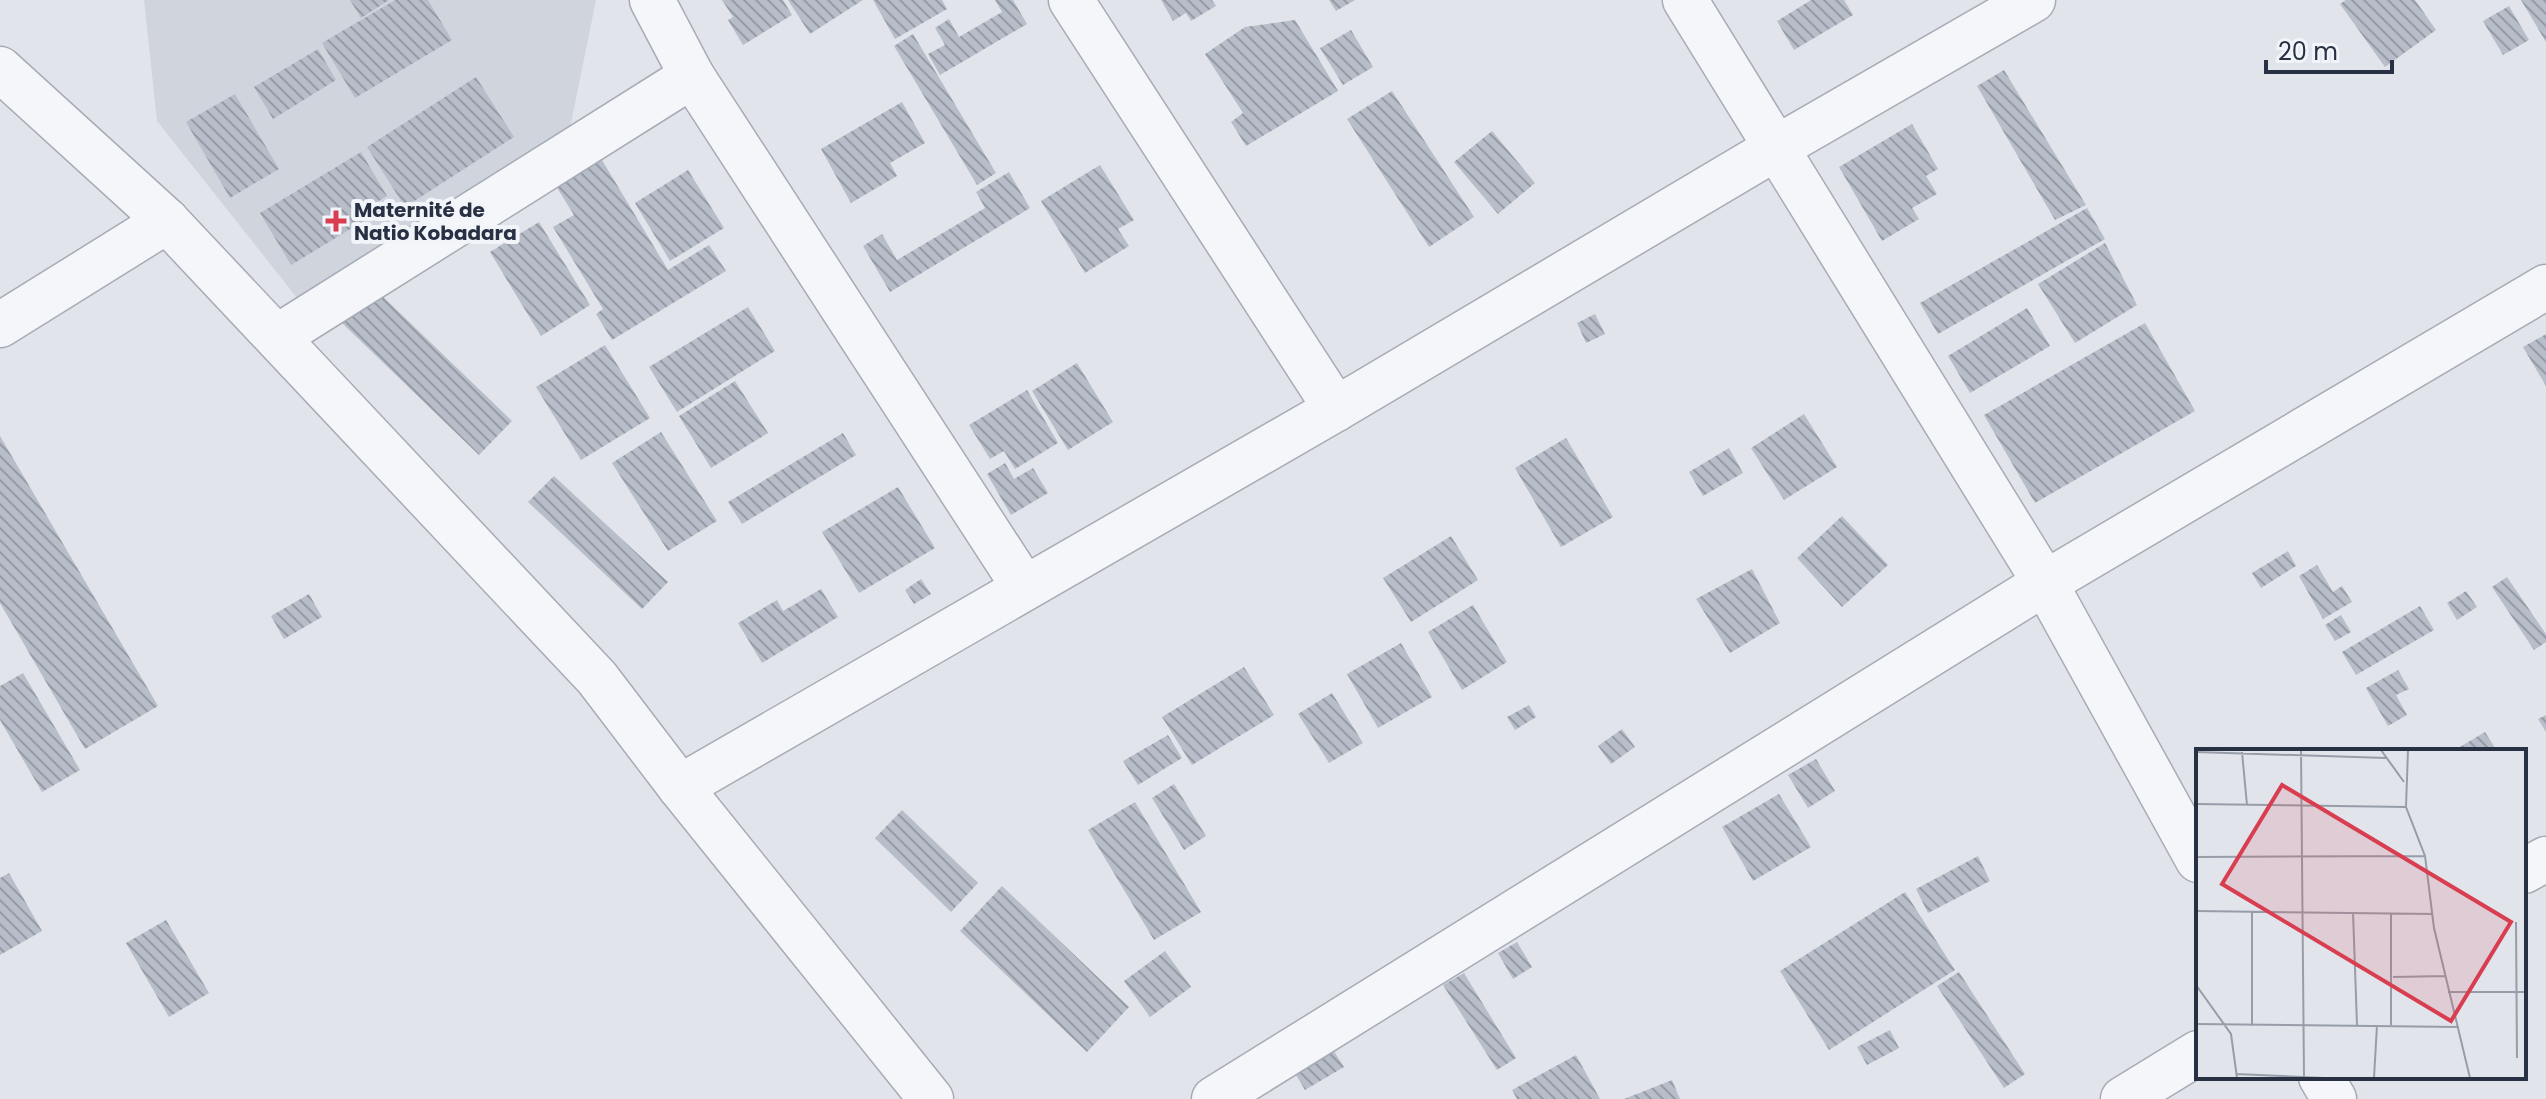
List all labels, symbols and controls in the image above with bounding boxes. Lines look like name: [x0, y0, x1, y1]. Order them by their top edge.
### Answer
scale bar: [2266, 24, 2392, 74]
text: 20 m: [2278, 35, 2338, 68]
place label: Maternité de Natio Kobadara: [354, 196, 517, 247]
marker: Maternité de Natio Kobadara: [325, 210, 347, 232]
inset map: [2196, 749, 2526, 1079]

